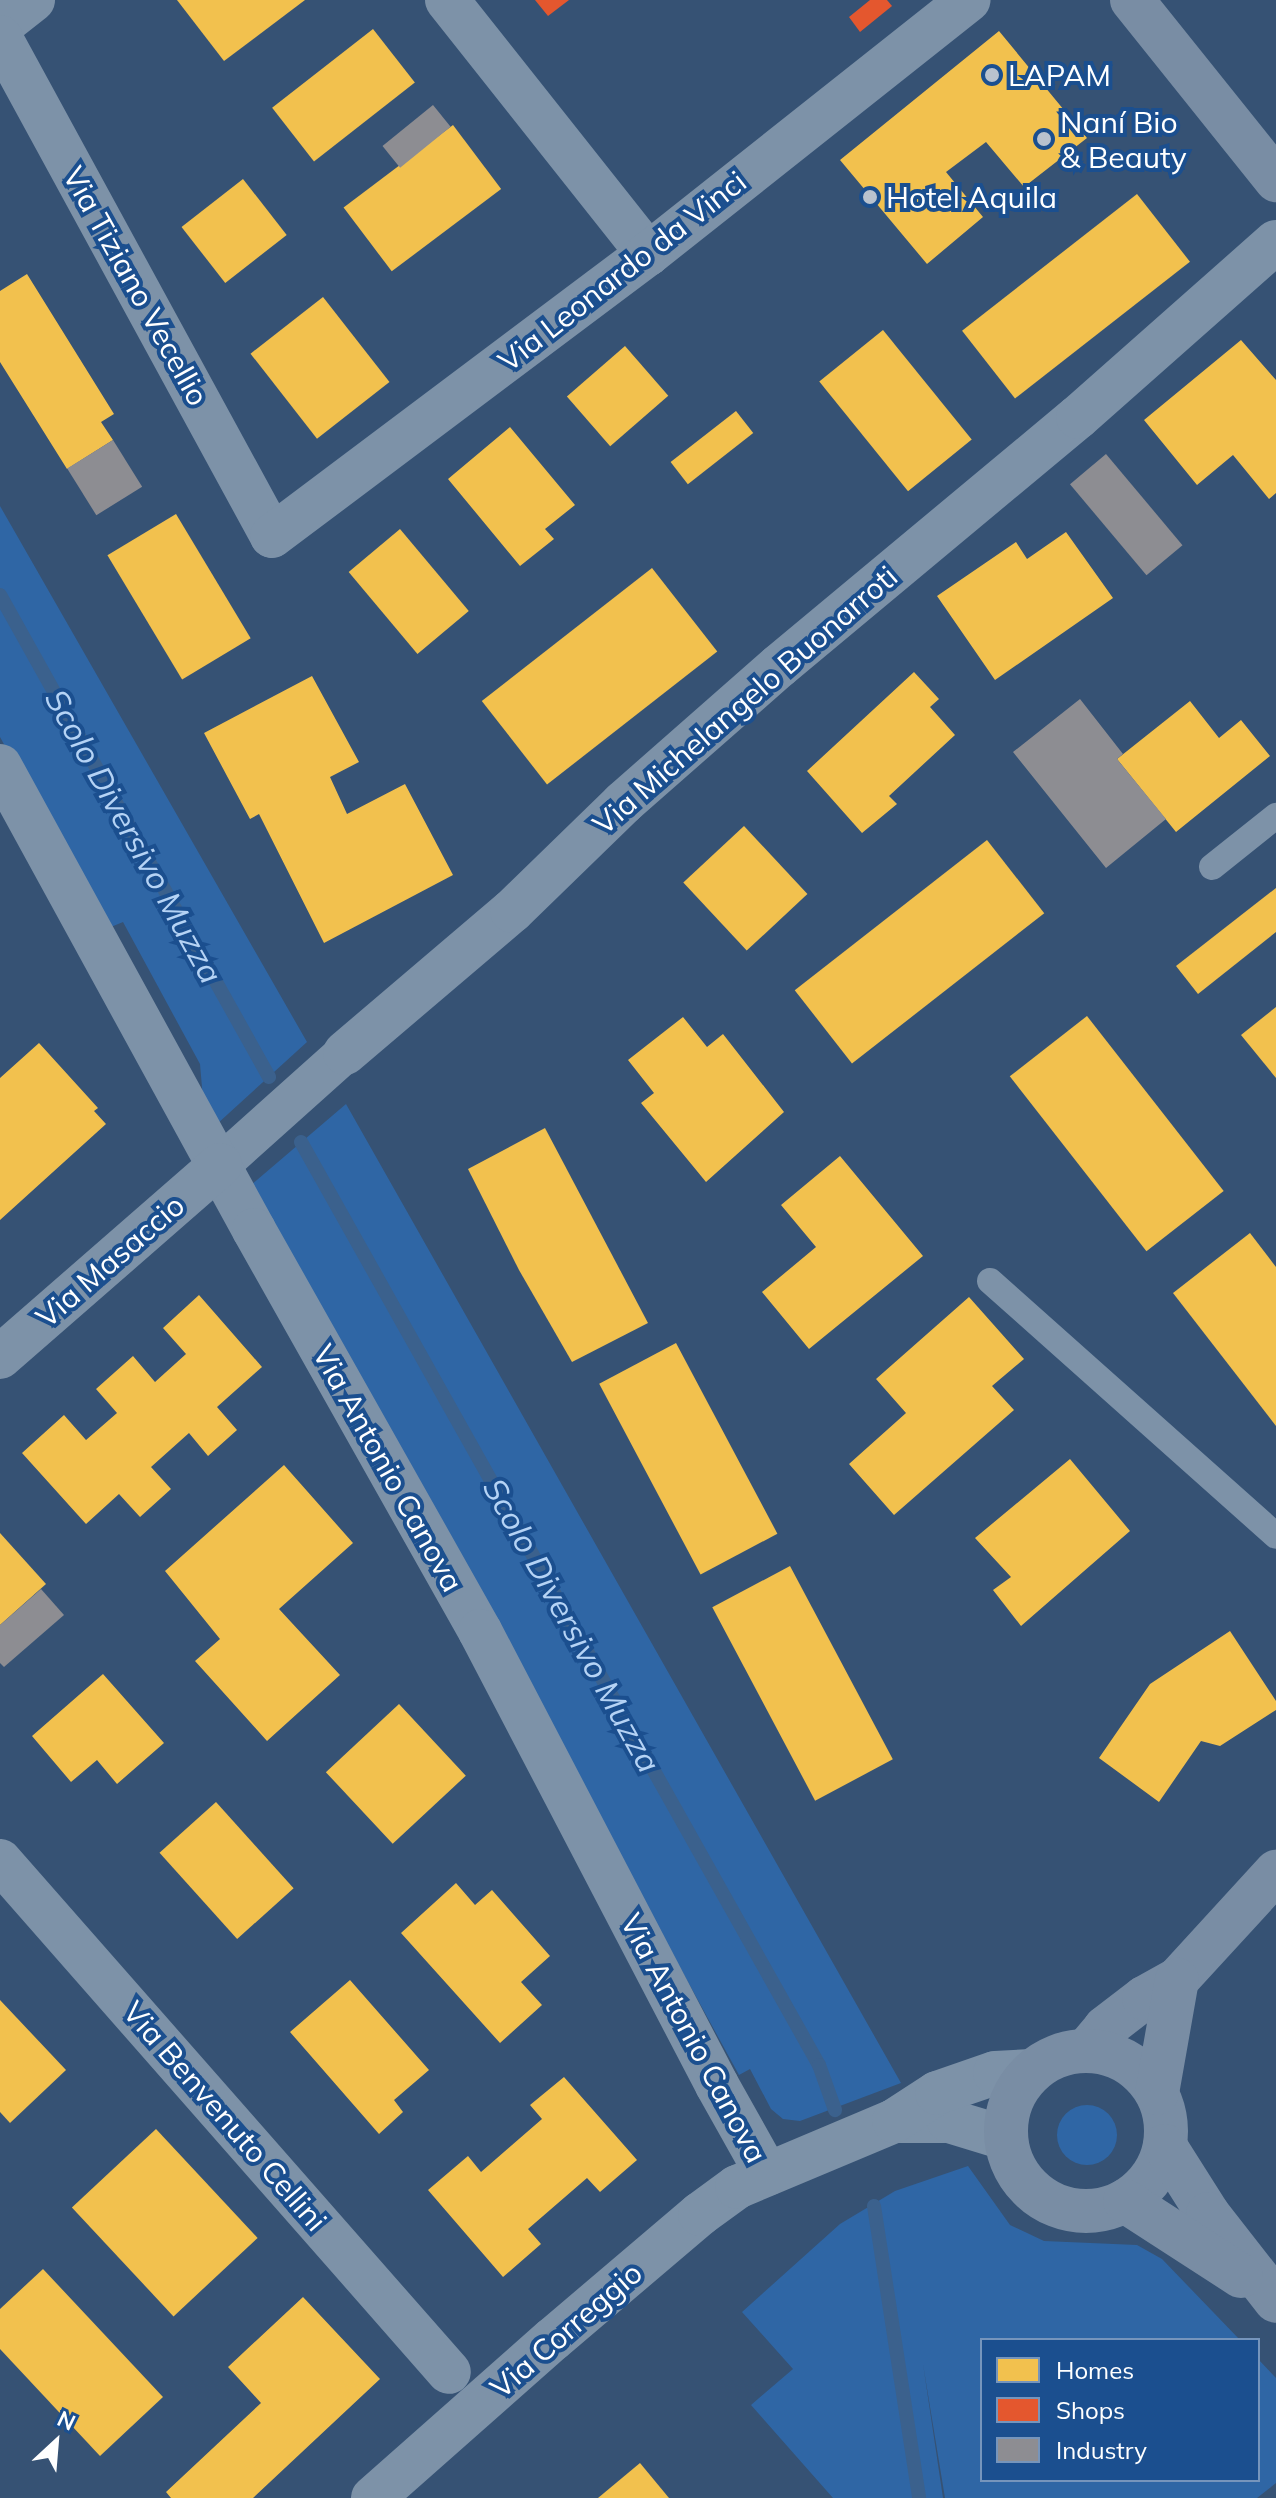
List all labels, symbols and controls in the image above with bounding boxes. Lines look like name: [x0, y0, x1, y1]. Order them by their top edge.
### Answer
place label: LAPAM: [1008, 57, 1111, 93]
marker: LAPAM: [983, 66, 1001, 84]
place label: Naní Bio & Beauty: [1060, 104, 1187, 174]
marker: Naní Bio & Beauty: [1035, 130, 1053, 148]
street label: Via Tiziano Vecellio: [55, 160, 217, 412]
street label: Via Leonardo da Vinci: [491, 163, 753, 379]
place label: Hotel Aquila: [886, 179, 1057, 215]
marker: Hotel Aquila: [861, 188, 879, 206]
street label: Via Michelangelo Buonarroti: [585, 558, 905, 842]
water label: Scolo Diversivo Muzza: [37, 682, 231, 990]
street label: Via Masaccio: [29, 1187, 191, 1335]
street label: Via Antonio Canova: [305, 1338, 471, 1598]
water label: Scolo Diversivo Muzza: [475, 1471, 669, 1779]
street label: Via Antonio Canova: [613, 1907, 775, 2169]
street label: Via Benvenuto Cellini: [116, 1994, 334, 2238]
street label: Via Correggio: [483, 2254, 649, 2406]
legend: [980, 2338, 1260, 2482]
text: Homes: [1056, 2355, 1134, 2385]
text: Shops: [1056, 2395, 1125, 2425]
north arrow: [16, 2402, 96, 2482]
text: N: [53, 2404, 80, 2437]
text: Industry: [1056, 2435, 1147, 2465]

